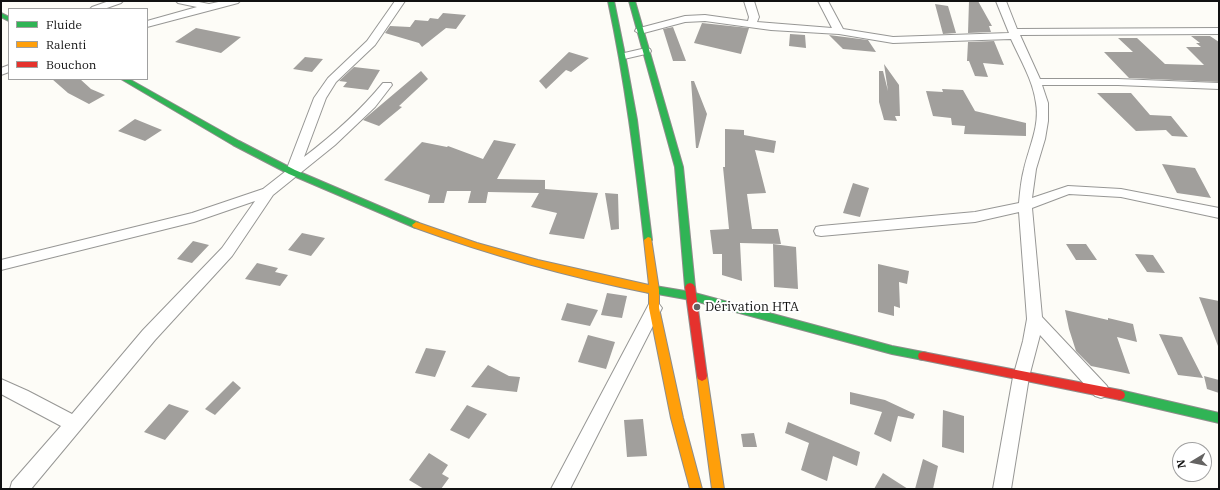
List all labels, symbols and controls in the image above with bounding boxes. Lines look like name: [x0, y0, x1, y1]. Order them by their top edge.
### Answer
legend: [8, 8, 148, 80]
text: Fluide: [46, 17, 82, 32]
text: Ralenti: [46, 37, 86, 52]
text: Bouchon: [46, 57, 96, 72]
place label: Dérivation HTA: [705, 299, 799, 315]
marker: Dérivation HTA: [692, 302, 702, 312]
north arrow: [1172, 442, 1212, 482]
text: N: [1174, 458, 1189, 469]

